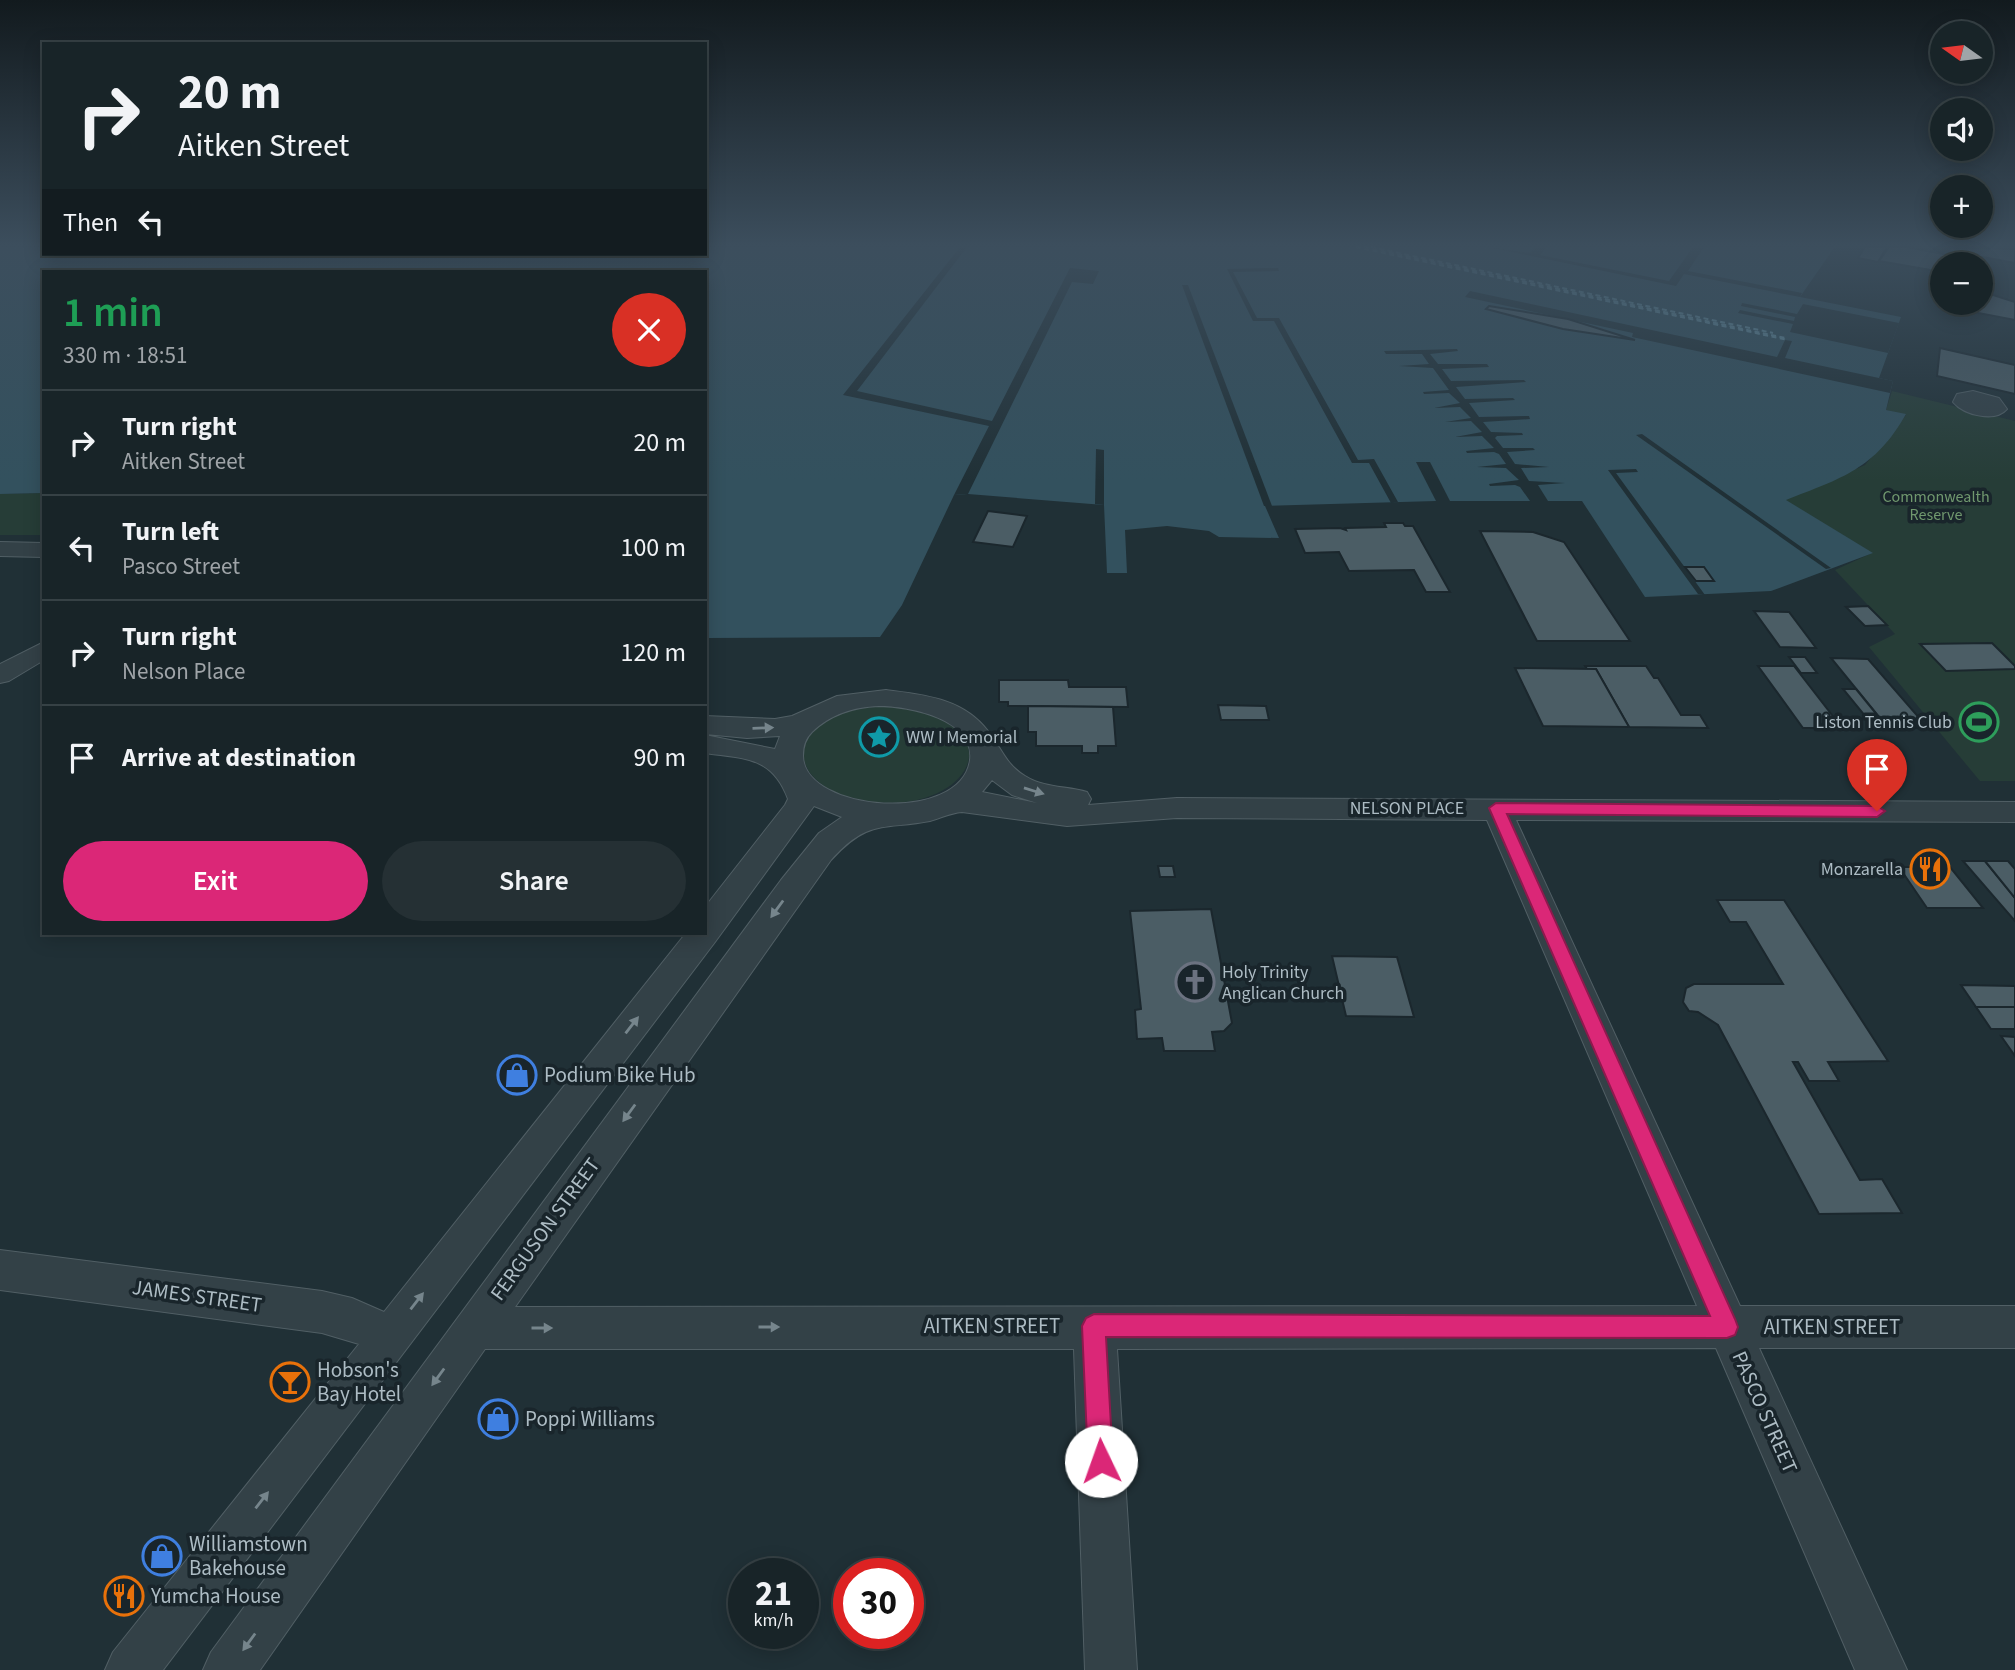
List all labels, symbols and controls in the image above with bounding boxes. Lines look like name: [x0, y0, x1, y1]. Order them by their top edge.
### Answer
north arrow: [1930, 21, 1993, 84]
map controls: [1930, 21, 1993, 315]
text: 20 m: [178, 58, 282, 128]
icon: right: [63, 70, 154, 161]
button: sound: [1930, 98, 1993, 161]
text: Aitken Street: [178, 123, 349, 169]
button: +: [1930, 175, 1993, 238]
icon: left: [132, 203, 170, 241]
text: Then: [63, 204, 118, 241]
button: −: [1930, 252, 1993, 315]
text: 1 min: [63, 283, 163, 343]
button: close: [612, 293, 686, 367]
text: 330 m · 18:51: [63, 339, 187, 372]
text: Turn right: [122, 408, 237, 445]
icon: right: [63, 424, 101, 462]
text: 20 m: [633, 424, 686, 461]
text: Aitken Street: [122, 445, 245, 478]
park label: Commonwealth Reserve: [1882, 486, 1990, 526]
text: Turn left: [122, 513, 219, 550]
icon: left: [63, 529, 101, 567]
text: 100 m: [620, 529, 686, 566]
text: Pasco Street: [122, 550, 240, 583]
text: Turn right: [122, 618, 237, 655]
icon: right: [63, 634, 101, 672]
text: 120 m: [620, 634, 686, 671]
text: Nelson Place: [122, 655, 245, 688]
sports icon: Liston Tennis Club: [1958, 701, 2000, 743]
place label: Liston Tennis Club: [1815, 710, 1952, 735]
place icon: WW I Memorial: [858, 716, 900, 758]
one-way arrow: [752, 723, 774, 734]
place label: WW I Memorial: [906, 725, 1017, 750]
icon: arrive: [63, 739, 101, 777]
text: Arrive at destination: [122, 739, 356, 776]
text: 90 m: [633, 739, 686, 776]
pin: [1847, 739, 1907, 811]
icon: arrive: [1858, 750, 1896, 788]
one-way arrow: [1024, 787, 1045, 797]
street label: NELSON PLACE: [1350, 796, 1464, 821]
button: Exit: [63, 841, 368, 921]
button: Share: [382, 841, 686, 921]
restaurant icon: Monzarella: [1909, 848, 1951, 890]
place label: Monzarella: [1821, 857, 1903, 882]
one-way arrow: [770, 900, 784, 918]
place label: Holy Trinity Anglican Church: [1222, 960, 1344, 1006]
church icon: Holy Trinity Anglican Church: [1174, 961, 1216, 1003]
one-way arrow: [625, 1016, 640, 1034]
shop icon: Podium Bike Hub: [496, 1054, 538, 1096]
place label: Podium Bike Hub: [544, 1060, 696, 1090]
one-way arrow: [622, 1104, 636, 1122]
street label: FERGUSON STREET: [483, 1151, 607, 1307]
street label: JAMES STREET: [130, 1272, 264, 1320]
one-way arrow: [410, 1292, 424, 1310]
street label: AITKEN STREET: [924, 1311, 1060, 1341]
street label: AITKEN STREET: [1764, 1312, 1900, 1342]
one-way arrow: [759, 1321, 781, 1333]
one-way arrow: [531, 1322, 553, 1334]
street label: PASCO STREET: [1725, 1346, 1805, 1478]
place label: Hobson's Bay Hotel: [317, 1355, 401, 1409]
bar icon: Hobson's Bay Hotel: [269, 1361, 311, 1403]
one-way arrow: [431, 1368, 445, 1386]
shop icon: Poppi Williams: [477, 1398, 519, 1440]
place label: Poppi Williams: [525, 1404, 655, 1434]
position arrow: [1064, 1424, 1138, 1498]
one-way arrow: [255, 1491, 269, 1509]
place label: Williamstown Bakehouse: [189, 1529, 308, 1583]
shop icon: Williamstown Bakehouse: [141, 1535, 183, 1577]
speed limit sign: 30: [833, 1558, 924, 1649]
text: 21: [755, 1569, 792, 1619]
restaurant icon: Yumcha House: [103, 1575, 145, 1617]
place label: Yumcha House: [150, 1581, 281, 1611]
text: km/h: [754, 1608, 793, 1633]
one-way arrow: [242, 1633, 256, 1651]

